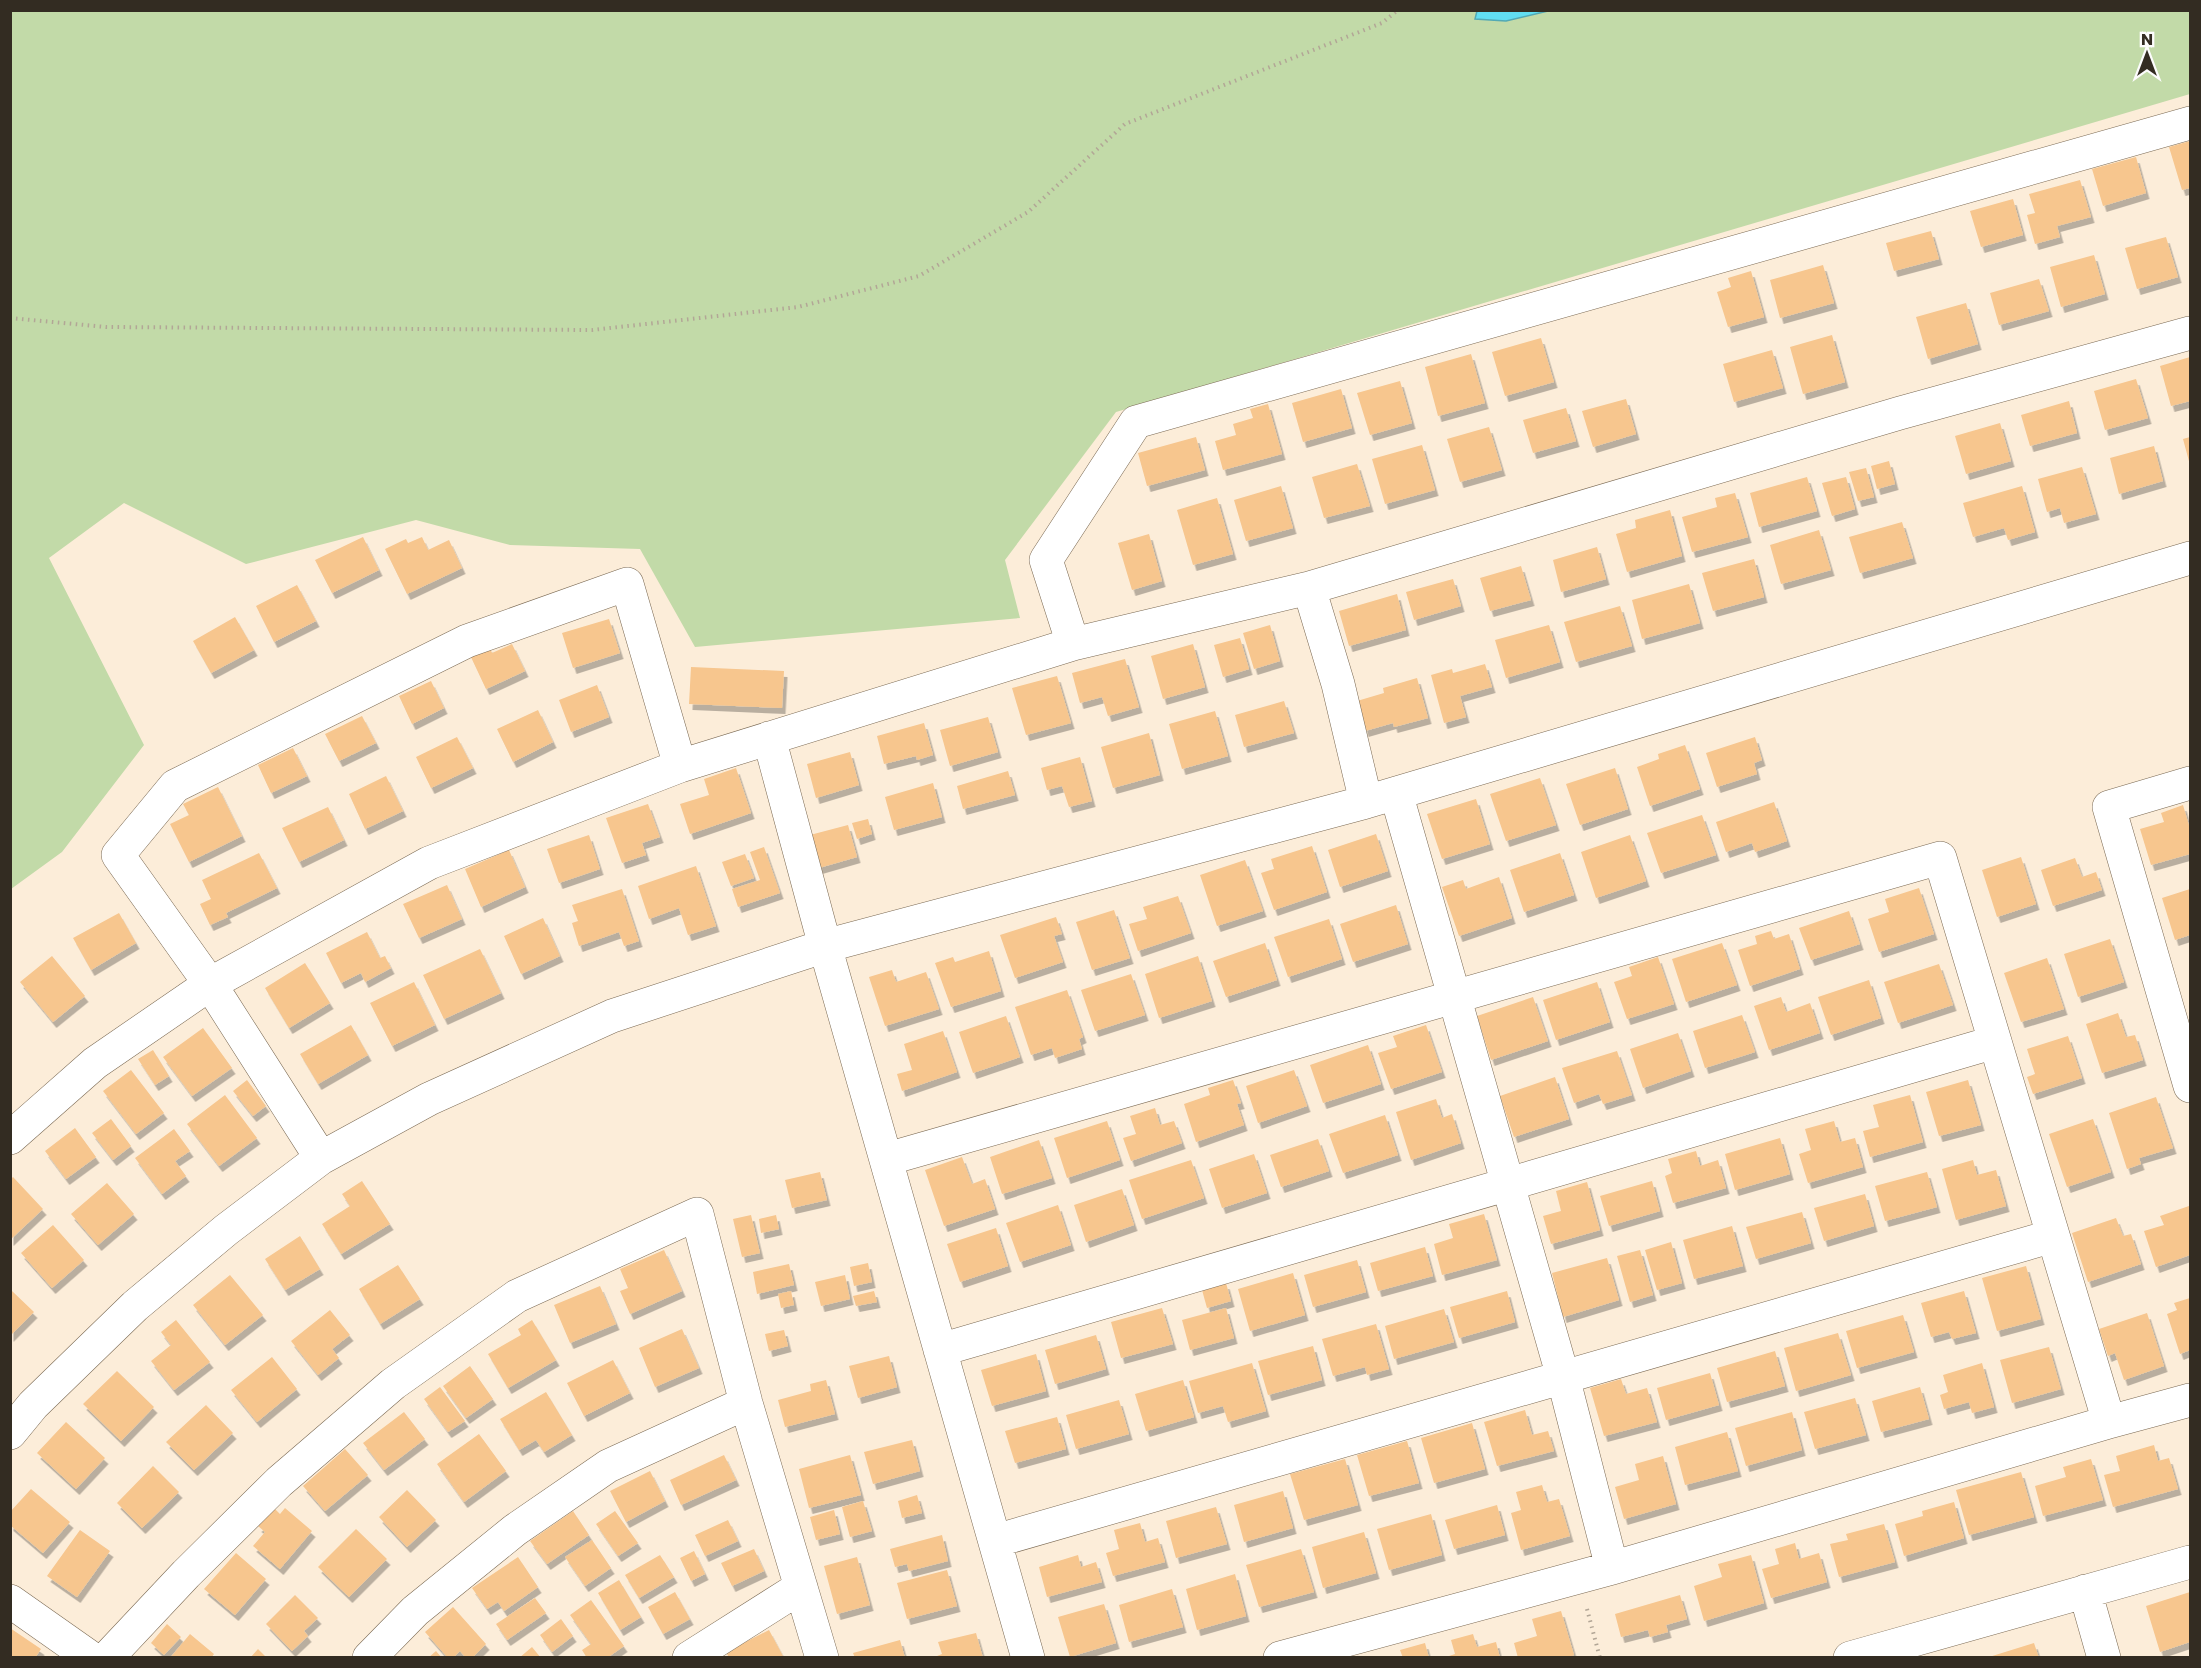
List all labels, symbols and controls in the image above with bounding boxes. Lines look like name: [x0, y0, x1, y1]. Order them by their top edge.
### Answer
north arrow: [2117, 24, 2177, 84]
text: N: [2141, 28, 2153, 51]

